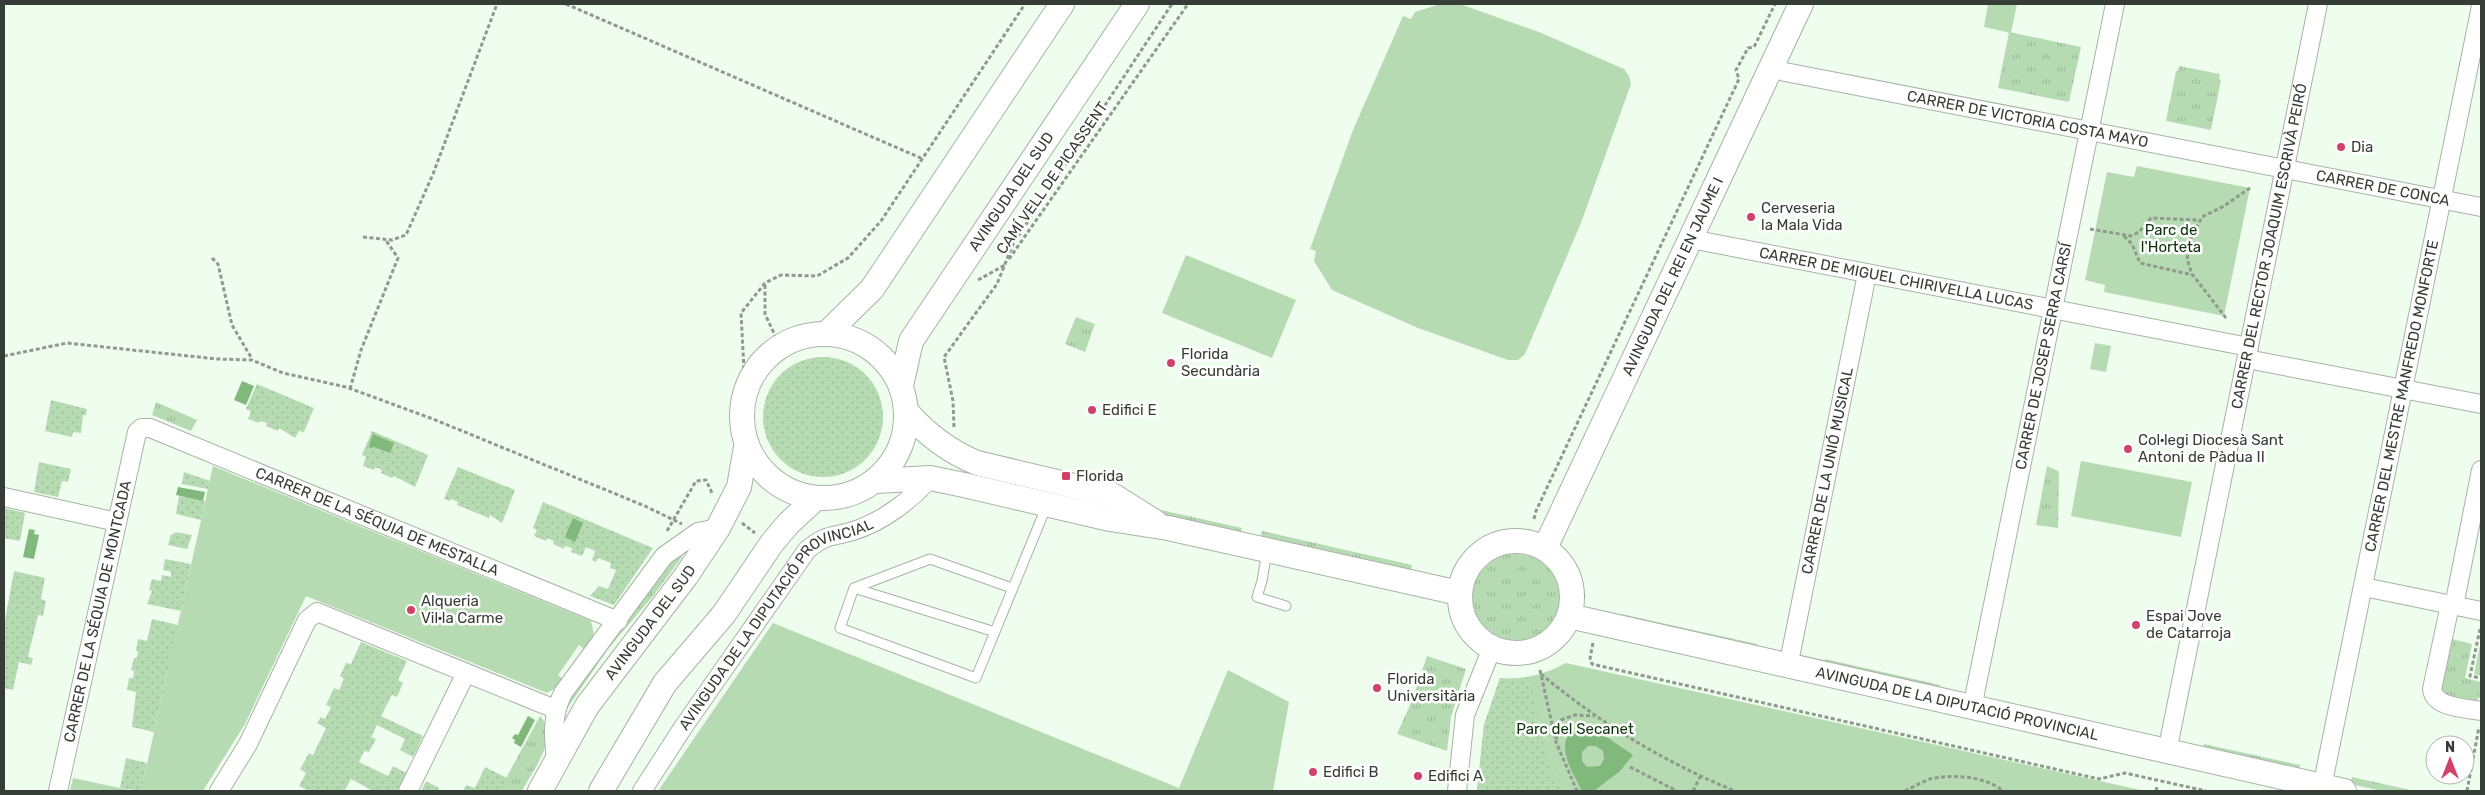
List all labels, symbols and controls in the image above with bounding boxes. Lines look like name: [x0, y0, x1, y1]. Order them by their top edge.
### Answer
street label: CARRER DEL RECTOR JOAQUIM ESCRIVÀ PEIRÓ: [2227, 82, 2311, 411]
street label: CARRER DE VICTORIA COSTA MAYO: [1905, 87, 2150, 151]
street label: CAMÍ VELL DE PICASSENT: [992, 98, 1112, 258]
street label: AVINGUDA DEL SUD: [965, 129, 1057, 254]
place label: Dia: [2351, 138, 2373, 156]
marker: Dia: [2335, 141, 2347, 153]
street label: CARRER DE CONCA: [2315, 166, 2451, 210]
street label: AVINGUDA DEL REI EN JAUME I: [1618, 174, 1727, 379]
place label: Cerveseria la Mala Vida: [1761, 199, 1843, 234]
marker: Cerveseria la Mala Vida: [1745, 211, 1757, 223]
park label: Parc de l'Horteta: [2141, 221, 2201, 256]
street label: CARRER DEL MESTRE MANFREDO MONFORTE: [2361, 238, 2442, 554]
street label: CARRER DE JOSEP SERRA CARSÍ: [2012, 240, 2075, 471]
street label: CARRER DE MIGUEL CHIRIVELLA LUCAS: [1758, 243, 2035, 314]
place label: Florida Secundària: [1181, 345, 1260, 380]
marker: Florida Secundària: [1165, 357, 1177, 369]
street label: CARRER DE LA UNIÓ MUSICAL: [1798, 366, 1857, 576]
place label: Edifici E: [1102, 401, 1156, 419]
marker: Edifici E: [1086, 404, 1098, 416]
place label: Col·legi Diocesà Sant Antoni de Pàdua II: [2138, 431, 2284, 466]
marker: Col·legi Diocesà Sant Antoni de Pàdua II: [2122, 443, 2134, 455]
street label: CARRER DE LA SÉQUIA DE MESTALLA: [253, 464, 502, 580]
place label: Florida: [1076, 467, 1124, 485]
marker: Florida: [1060, 470, 1072, 482]
street label: CARRER DE LA SÉQUIA DE MONTCADA: [60, 479, 135, 744]
street label: AVINGUDA DE LA DIPUTACIÓ PROVINCIAL: [675, 515, 877, 734]
street label: AVINGUDA DEL SUD: [601, 562, 700, 683]
place label: Alqueria Vil·la Carme: [421, 592, 503, 627]
marker: Alqueria Vil·la Carme: [405, 604, 417, 616]
place label: Espai Jove de Catarroja: [2146, 607, 2231, 642]
marker: Espai Jove de Catarroja: [2130, 619, 2142, 631]
street label: AVINGUDA DE LA DIPUTACIÓ PROVINCIAL: [1814, 663, 2101, 744]
place label: Florida Universitària: [1387, 670, 1475, 705]
marker: Florida Universitària: [1371, 682, 1383, 694]
park label: Parc del Secanet: [1516, 720, 1634, 738]
north arrow: [2425, 735, 2475, 785]
text: N: [2445, 739, 2455, 756]
place label: Edifici B: [1323, 763, 1378, 781]
marker: Edifici B: [1307, 766, 1319, 778]
place label: Edifici A: [1428, 767, 1483, 785]
marker: Edifici A: [1412, 770, 1424, 782]

